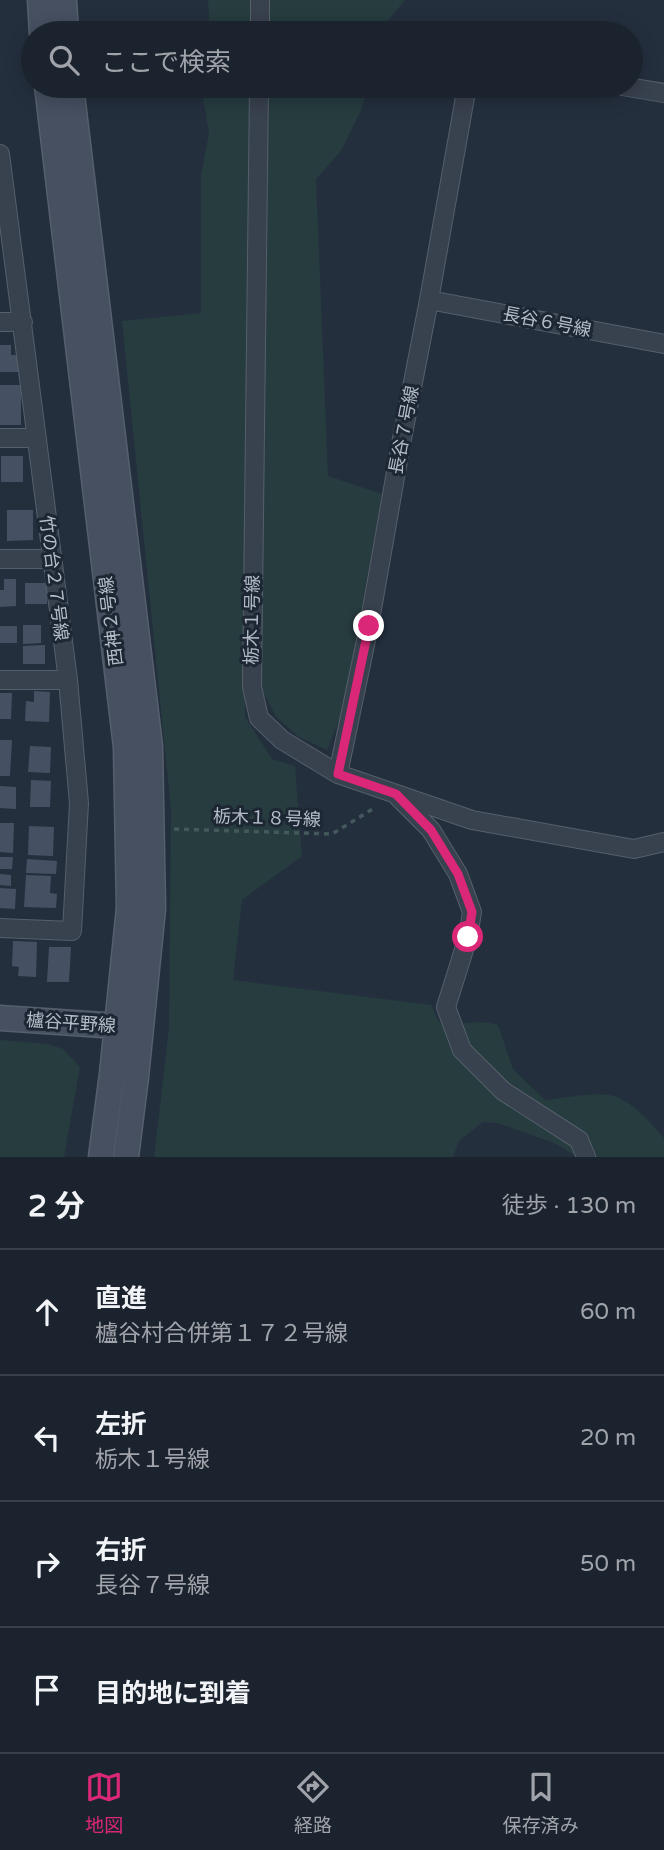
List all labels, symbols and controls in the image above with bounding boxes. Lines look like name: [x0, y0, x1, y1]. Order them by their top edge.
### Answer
search box: [21, 21, 643, 98]
icon: search: [45, 41, 83, 79]
text: ここで検索: [101, 47, 231, 78]
street label: 長谷６号線: [501, 303, 593, 341]
street label: 長谷７号線: [385, 384, 423, 476]
street label: 竹の台２７号線: [35, 514, 73, 642]
street label: 西神２号線: [95, 575, 127, 667]
street label: 栃木１号線: [240, 575, 264, 665]
route end: [353, 610, 384, 641]
street label: 栃木１８号線: [213, 805, 321, 831]
route start: [452, 921, 483, 952]
street label: 櫨谷平野線: [25, 1009, 117, 1037]
text: 2 分: [28, 1188, 85, 1225]
text: 徒歩 · 130 m: [502, 1192, 636, 1220]
text: 直進: [95, 1283, 147, 1314]
icon: ahead: [28, 1293, 66, 1331]
text: 60 m: [580, 1298, 636, 1326]
text: 櫨谷村合併第１７２号線: [95, 1320, 348, 1348]
text: 左折: [95, 1409, 147, 1440]
icon: left: [28, 1419, 66, 1457]
text: 20 m: [580, 1424, 636, 1452]
text: 栃木１号線: [95, 1446, 210, 1474]
text: 右折: [95, 1535, 147, 1566]
icon: right: [28, 1545, 66, 1583]
text: 50 m: [580, 1550, 636, 1578]
text: 長谷７号線: [95, 1572, 210, 1600]
icon: arrive: [28, 1671, 66, 1709]
text: 目的地に到着: [95, 1678, 251, 1709]
tab: 地図: [85, 1768, 123, 1837]
tab: 経路: [294, 1768, 332, 1837]
tab: 保存済み: [503, 1768, 579, 1837]

